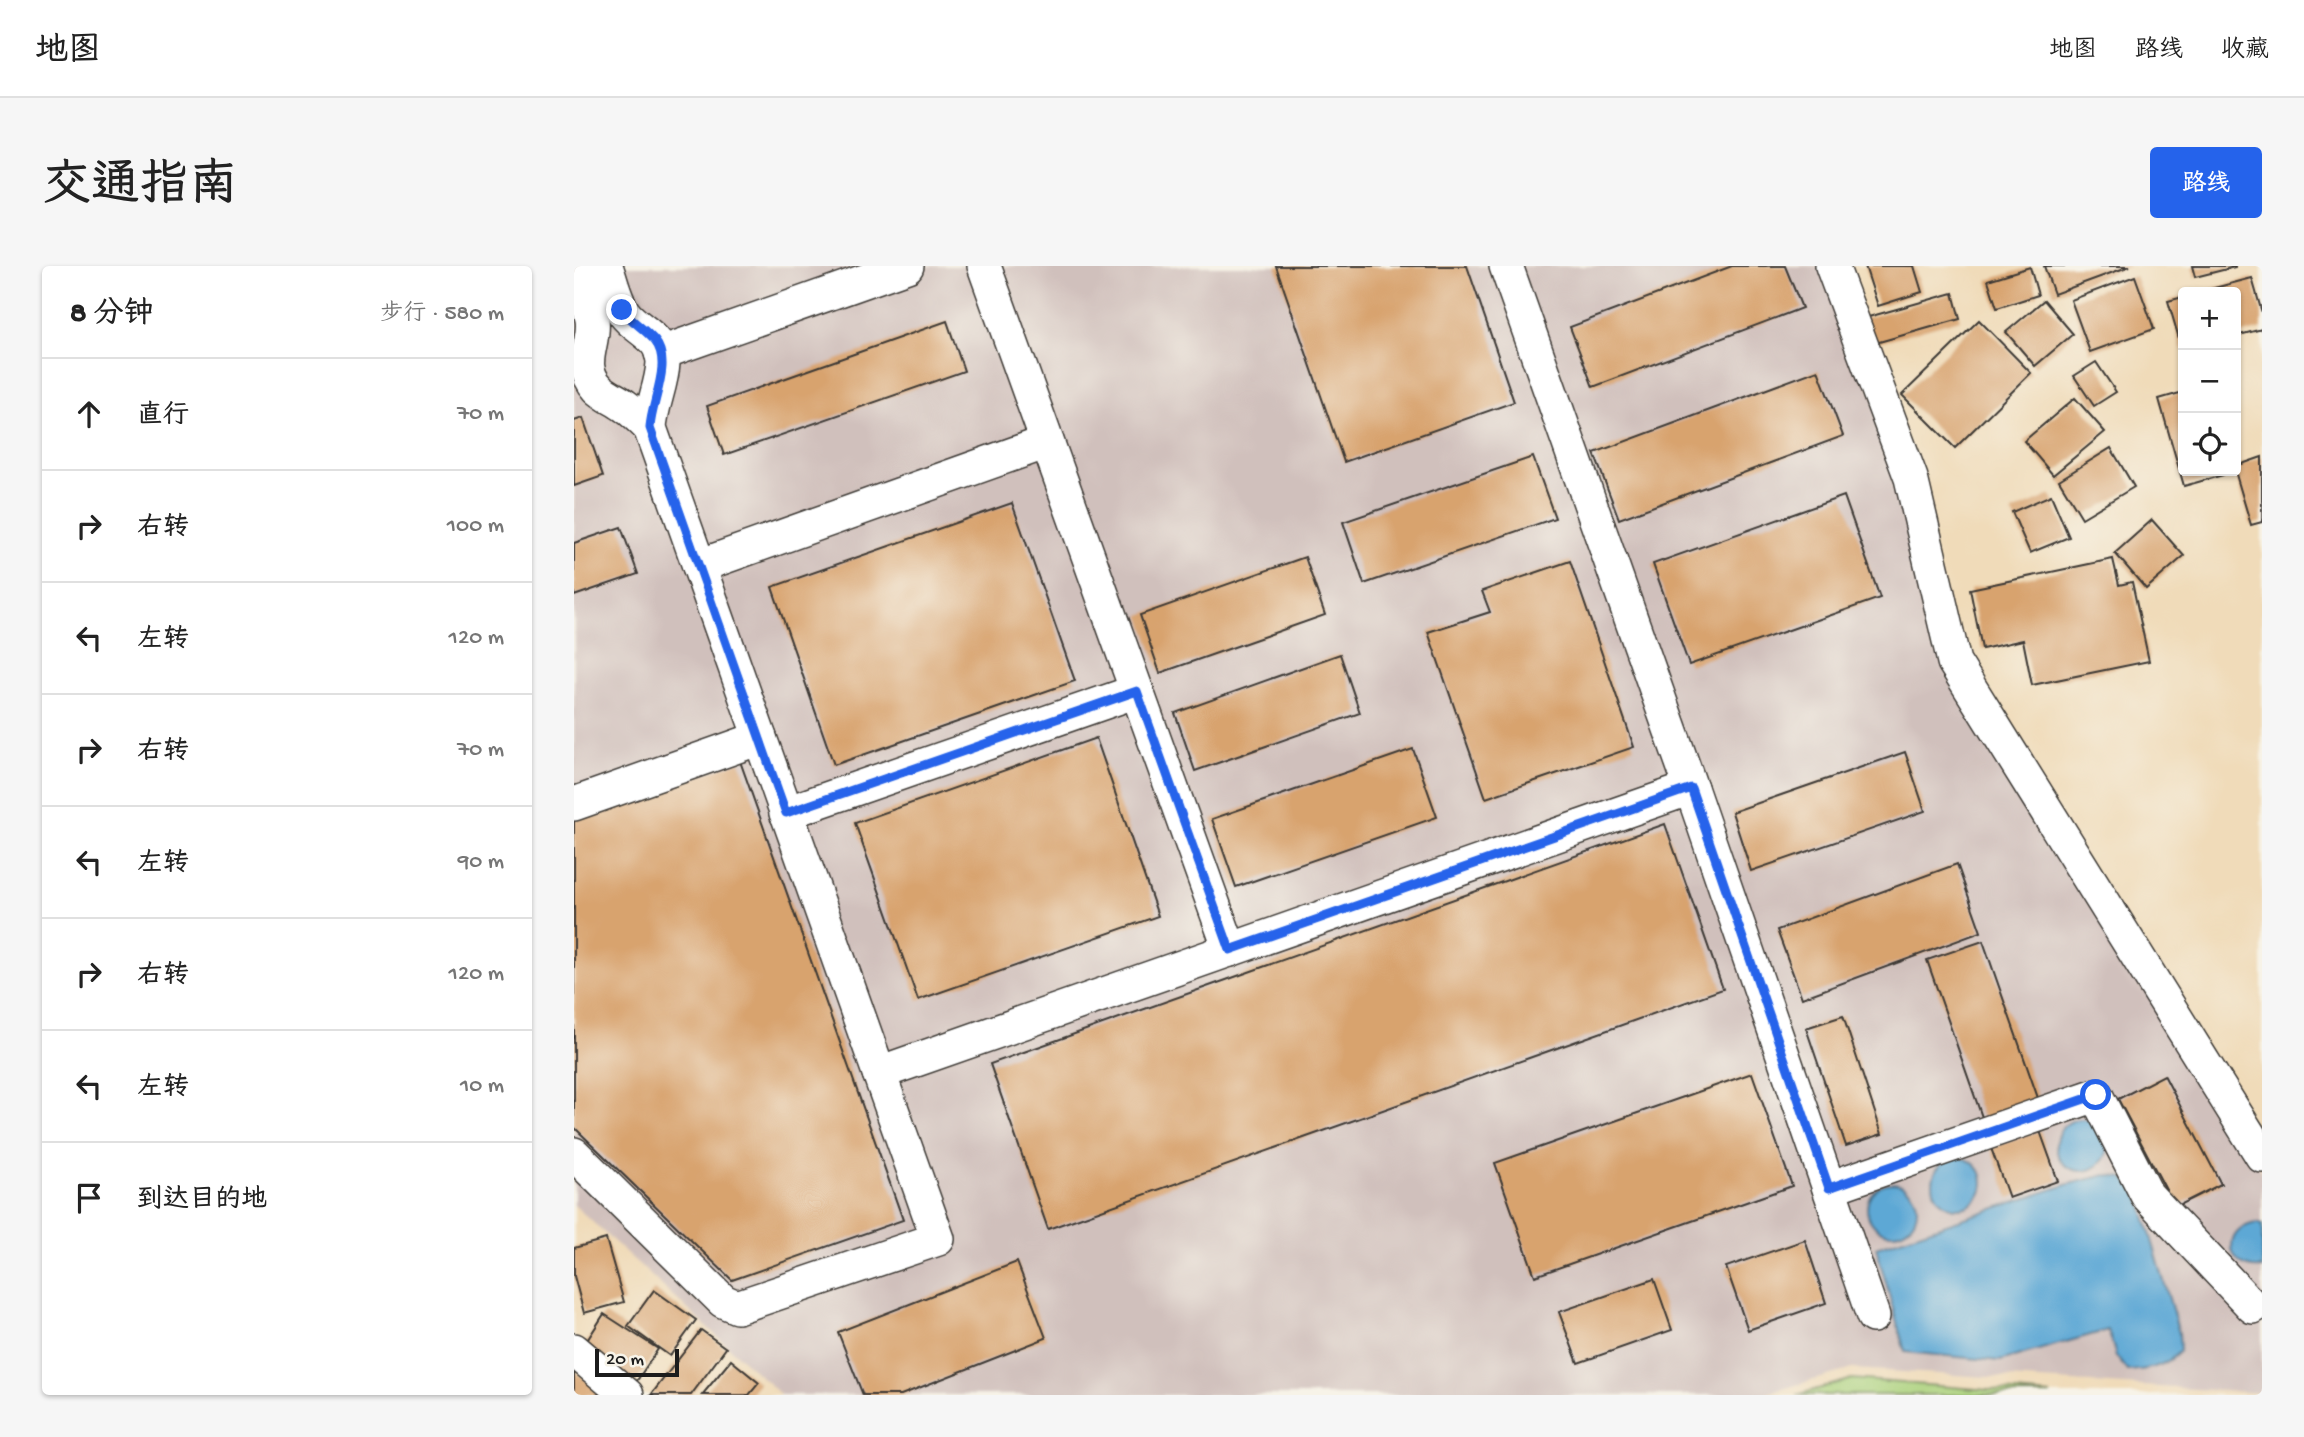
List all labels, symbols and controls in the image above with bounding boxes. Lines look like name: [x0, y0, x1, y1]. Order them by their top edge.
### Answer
text: 地图: [35, 34, 101, 72]
text: 地图: [2049, 37, 2097, 66]
text: 路线: [2135, 37, 2183, 66]
text: 收藏: [2221, 37, 2269, 66]
button: 路线: [2150, 147, 2262, 218]
text: 交通指南: [42, 160, 238, 218]
map controls: [2178, 287, 2241, 476]
button: +: [2178, 287, 2241, 350]
route end: [606, 294, 637, 325]
text: 8 分钟: [70, 298, 154, 333]
text: 步行 · 580 m: [380, 301, 504, 328]
button: −: [2178, 350, 2241, 413]
icon: ahead: [70, 395, 108, 433]
text: 70 m: [457, 401, 504, 428]
text: 直行: [137, 402, 189, 433]
button: locate: [2178, 413, 2241, 476]
icon: right: [70, 507, 108, 545]
text: 100 m: [447, 513, 504, 540]
text: 右转: [137, 514, 189, 545]
icon: left: [70, 619, 108, 657]
text: 120 m: [449, 625, 504, 652]
text: 左转: [137, 626, 189, 657]
icon: right: [70, 731, 108, 769]
text: 70 m: [457, 737, 504, 764]
text: 右转: [137, 738, 189, 769]
icon: left: [70, 843, 108, 881]
text: 90 m: [458, 849, 504, 876]
text: 左转: [137, 850, 189, 881]
icon: right: [70, 955, 108, 993]
text: 120 m: [449, 961, 504, 988]
text: 右转: [137, 962, 189, 993]
icon: left: [70, 1067, 108, 1105]
text: 10 m: [460, 1073, 504, 1100]
text: 左转: [137, 1074, 189, 1105]
route start: [2080, 1079, 2111, 1110]
icon: arrive: [70, 1179, 108, 1217]
text: 到达目的地: [137, 1186, 267, 1217]
scale bar: [595, 1346, 679, 1378]
text: 20 m: [606, 1349, 644, 1372]

